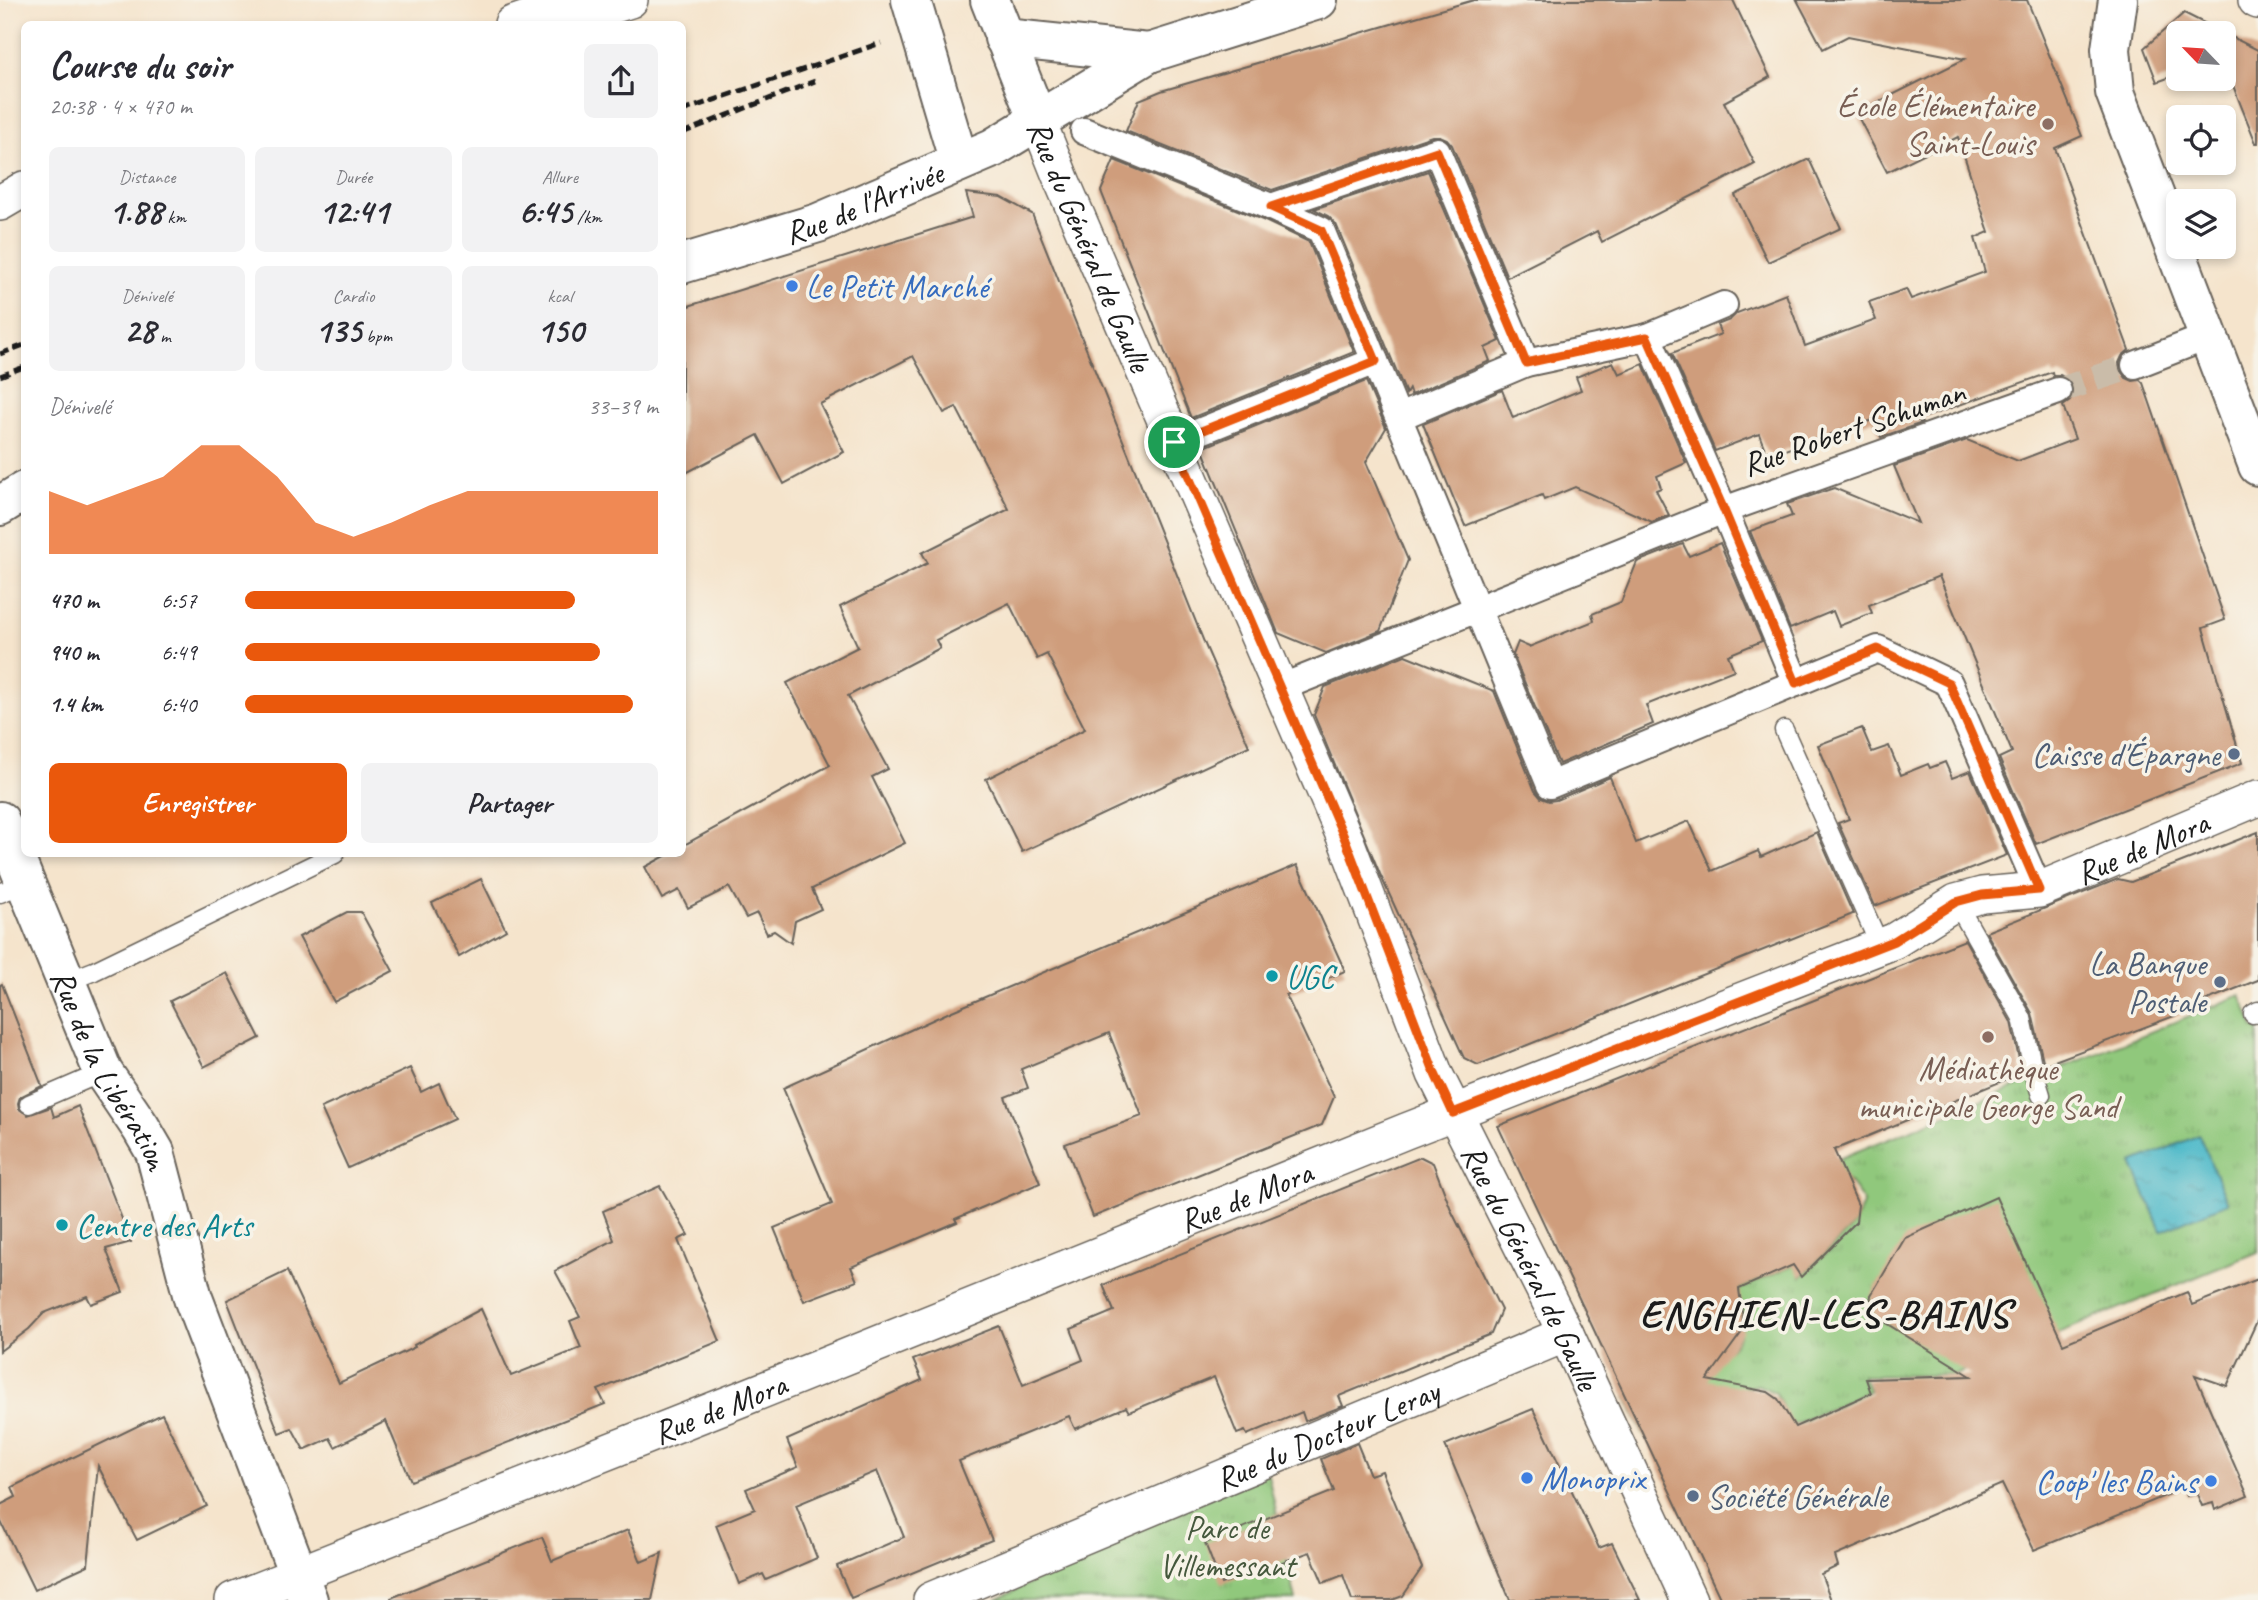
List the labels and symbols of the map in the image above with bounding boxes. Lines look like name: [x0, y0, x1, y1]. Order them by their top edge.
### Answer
north arrow: [2166, 21, 2236, 91]
place label: École Élémentaire Saint-Louis: [1837, 85, 2037, 165]
street label: Rue du Général de Gaulle: [1018, 114, 1162, 380]
marker: École Élémentaire Saint-Louis: [2040, 116, 2056, 132]
street label: Rue de l'Arrivée: [780, 151, 952, 254]
place label: Le Petit Marché: [806, 266, 993, 308]
marker: Le Petit Marché: [784, 278, 800, 294]
street label: Rue Robert Schuman: [1737, 370, 1971, 486]
pin: [1144, 412, 1204, 472]
place label: Caisse d'Épargne: [2032, 734, 2222, 776]
marker: Caisse d'Épargne: [2226, 746, 2242, 762]
street label: Rue de Mora: [2070, 801, 2217, 894]
place label: La Banque Postale: [2089, 943, 2208, 1023]
place label: UGC: [1286, 956, 1338, 998]
street label: Rue de la Libération: [41, 963, 179, 1177]
marker: UGC: [1264, 968, 1280, 984]
marker: La Banque Postale: [2212, 974, 2228, 990]
marker: Médiathèque municipale George Sand: [1980, 1029, 1996, 1045]
place label: Médiathèque municipale George Sand: [1858, 1048, 2123, 1128]
street label: Rue du Général de Gaulle: [1452, 1137, 1610, 1399]
street label: Rue de Mora: [1173, 1150, 1320, 1242]
place label: Centre des Arts: [76, 1205, 255, 1247]
marker: Centre des Arts: [54, 1217, 70, 1233]
district label: ENGHIEN-LES-BAINS: [1640, 1289, 2018, 1339]
street label: Rue de Mora: [647, 1362, 794, 1454]
street label: Rue du Docteur Leray: [1209, 1369, 1448, 1501]
place label: Monoprix: [1541, 1458, 1647, 1500]
place label: Coop' les Bains: [2036, 1461, 2200, 1503]
marker: Monoprix: [1519, 1470, 1535, 1486]
marker: Coop' les Bains: [2203, 1473, 2219, 1489]
place label: Société Générale: [1707, 1476, 1890, 1518]
marker: Société Générale: [1685, 1488, 1701, 1504]
park label: Parc de Villemessant: [1159, 1507, 1298, 1587]

